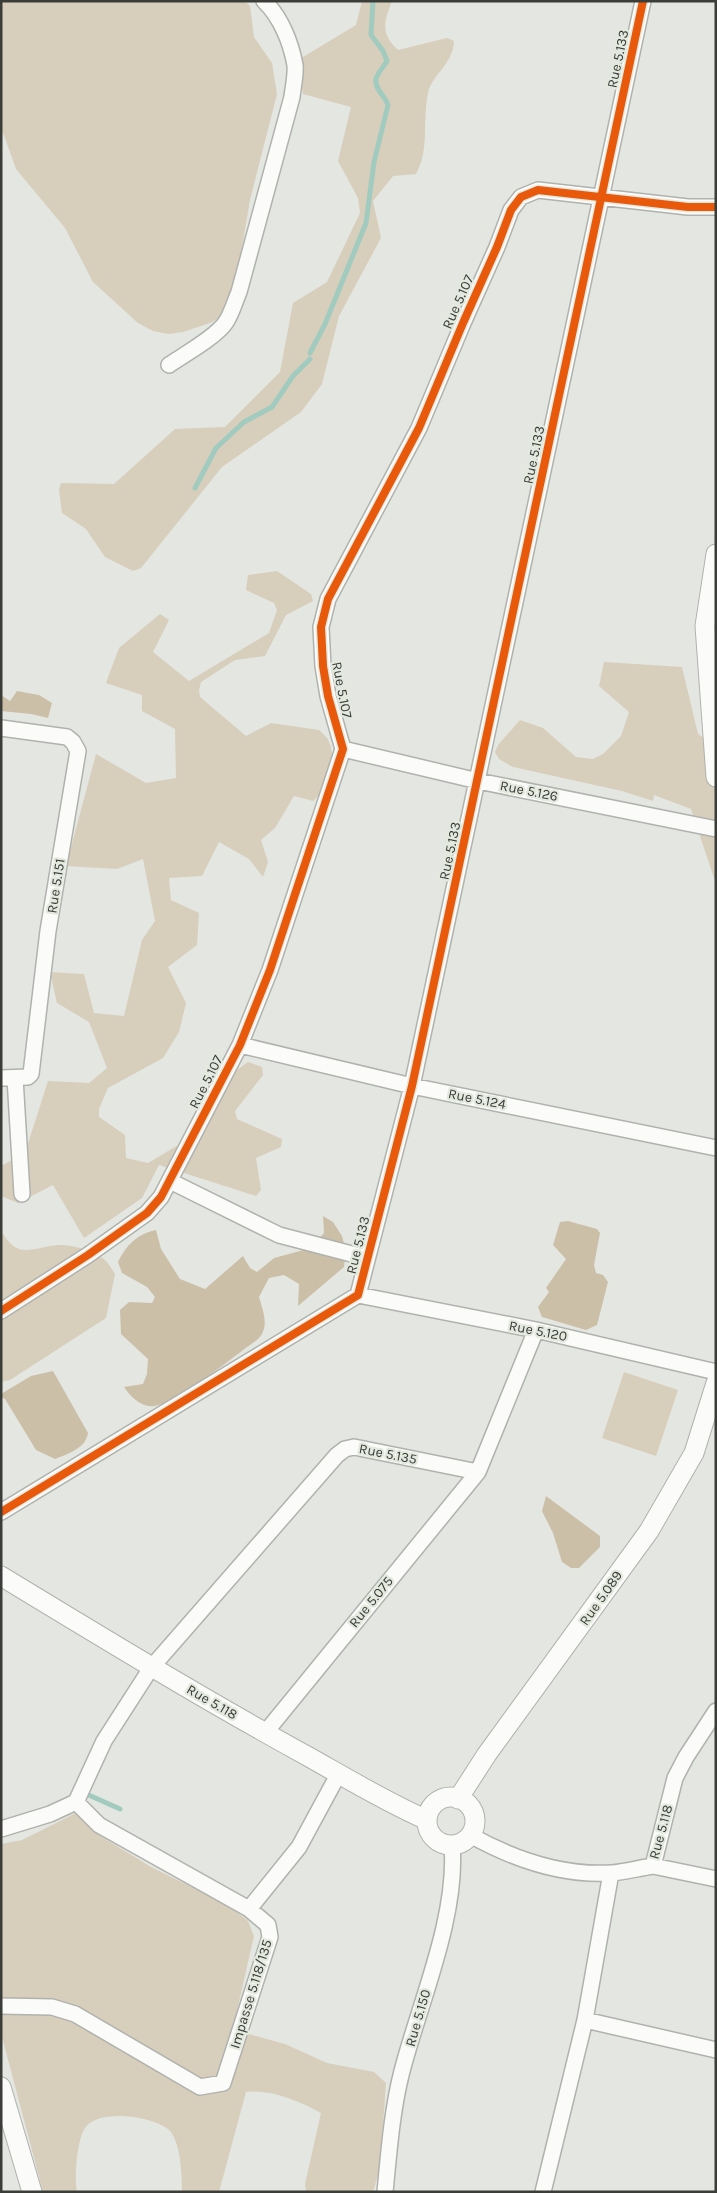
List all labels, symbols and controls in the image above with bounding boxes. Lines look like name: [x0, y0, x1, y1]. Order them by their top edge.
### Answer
street label: Rue 5.133: [604, 28, 632, 90]
street label: Rue 5.107: [439, 272, 478, 332]
street label: Rue 5.133: [520, 424, 548, 486]
street label: Rue 5.107: [328, 660, 356, 720]
street label: Rue 5.126: [499, 777, 559, 805]
street label: Rue 5.133: [436, 820, 464, 882]
street label: Rue 5.151: [43, 857, 69, 915]
street label: Rue 5.107: [185, 1052, 227, 1111]
street label: Rue 5.124: [447, 1085, 508, 1113]
street label: Rue 5.133: [343, 1214, 373, 1276]
street label: Rue 5.120: [507, 1317, 569, 1345]
street label: Rue 5.135: [358, 1440, 419, 1468]
street label: Rue 5.089: [576, 1567, 626, 1629]
street label: Rue 5.075: [345, 1573, 397, 1631]
street label: Rue 5.118: [184, 1681, 240, 1723]
street label: Rue 5.118: [646, 1803, 676, 1861]
street label: Impasse 5.118/135: [226, 1937, 276, 2051]
street label: Rue 5.150: [402, 1987, 434, 2049]

